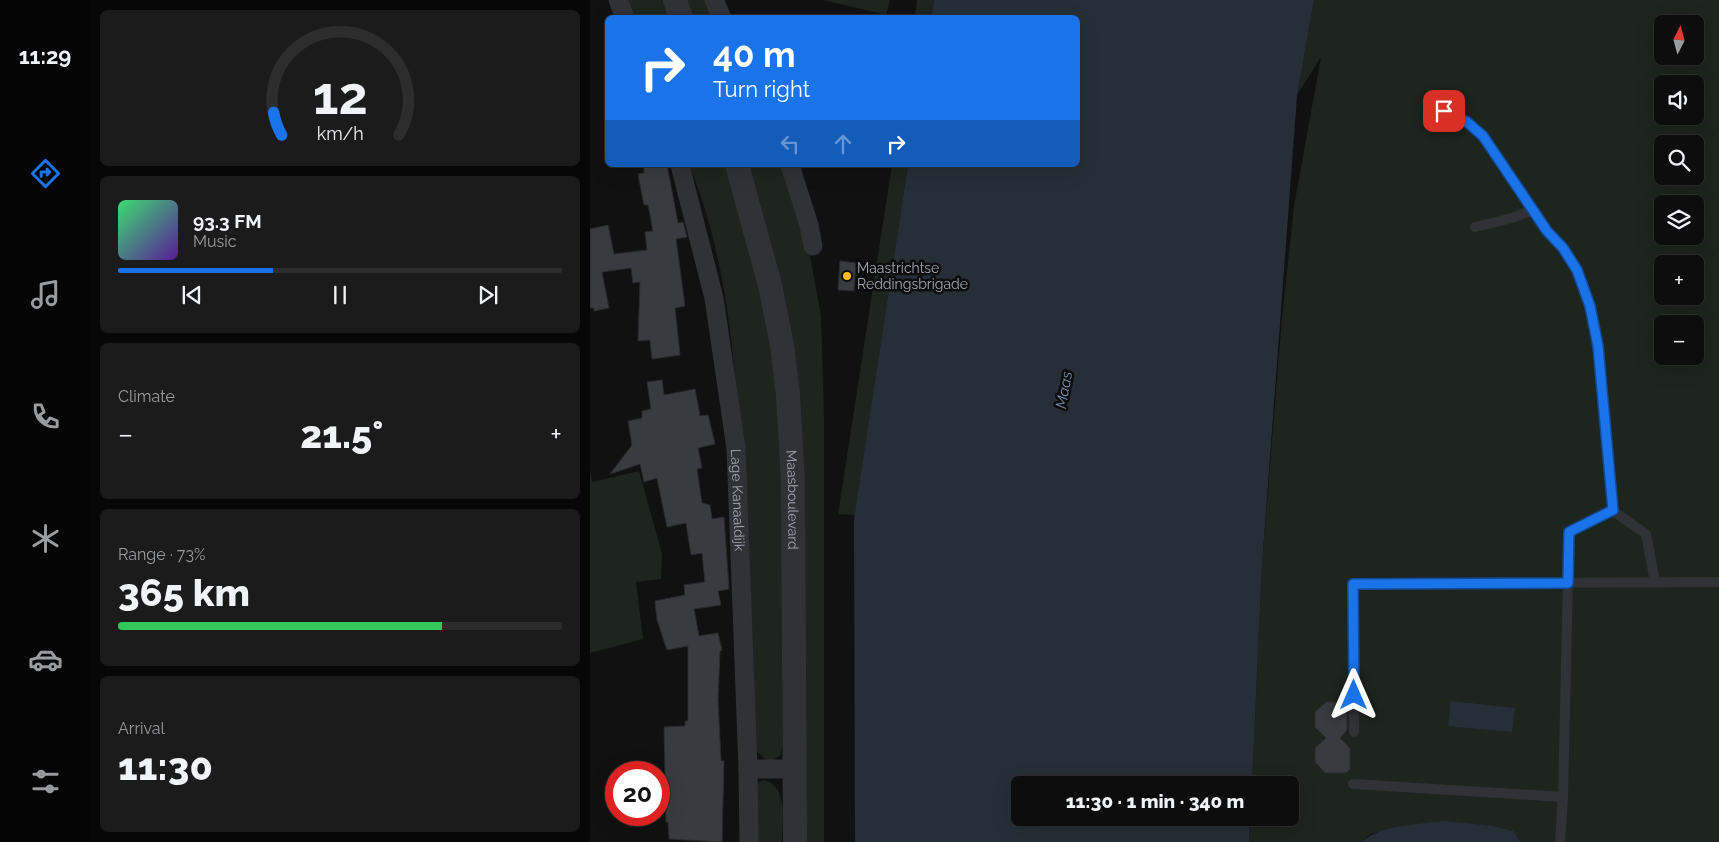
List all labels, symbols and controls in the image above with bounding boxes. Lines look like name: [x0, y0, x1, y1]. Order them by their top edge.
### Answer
north arrow: [1654, 15, 1704, 65]
map controls: [1654, 15, 1704, 365]
text: 40 m: [713, 34, 795, 75]
icon: right: [630, 35, 695, 100]
text: 11:29: [19, 43, 71, 69]
text: 12: [312, 65, 368, 126]
button: sound: [1654, 75, 1704, 125]
text: Turn right: [713, 76, 810, 102]
pin: [1423, 90, 1465, 132]
icon: arrive: [1430, 97, 1458, 125]
text: km/h: [316, 123, 364, 144]
icon: left: [776, 130, 804, 158]
icon: ahead: [829, 130, 857, 158]
icon: right: [882, 130, 910, 158]
button: search: [1654, 135, 1704, 185]
icon: directions: [28, 156, 63, 191]
button: layers: [1654, 195, 1704, 245]
text: 93.3 FM: [193, 210, 262, 232]
text: Music: [193, 232, 237, 251]
button: +: [1654, 255, 1704, 305]
place label: Maastrichtse Reddingsbrigade: [857, 260, 968, 292]
marker: Maastrichtse Reddingsbrigade: [841, 270, 853, 282]
icon: music: [28, 277, 63, 312]
icon: previous: [178, 281, 206, 309]
icon: pause: [326, 281, 354, 309]
icon: next: [474, 281, 502, 309]
button: −: [1654, 315, 1704, 365]
water label: Maas: [1052, 370, 1076, 410]
text: Climate: [118, 387, 175, 406]
icon: phone: [28, 399, 63, 434]
text: 21.5°: [300, 412, 383, 457]
text: −: [118, 418, 133, 451]
text: +: [550, 418, 562, 451]
street label: Lage Kanaaldijk: [728, 449, 748, 552]
street label: Maasboulevard: [783, 450, 801, 550]
icon: climate: [28, 521, 63, 556]
text: Range · 73%: [118, 545, 205, 564]
text: 365 km: [118, 570, 250, 615]
icon: car: [28, 642, 63, 677]
position arrow: [1327, 668, 1379, 720]
text: Arrival: [118, 719, 165, 738]
text: 11:30: [118, 744, 213, 789]
speed limit sign: 20: [605, 761, 670, 826]
icon: filters: [28, 764, 63, 799]
text: 11:30 · 1 min · 340 m: [1066, 790, 1244, 812]

